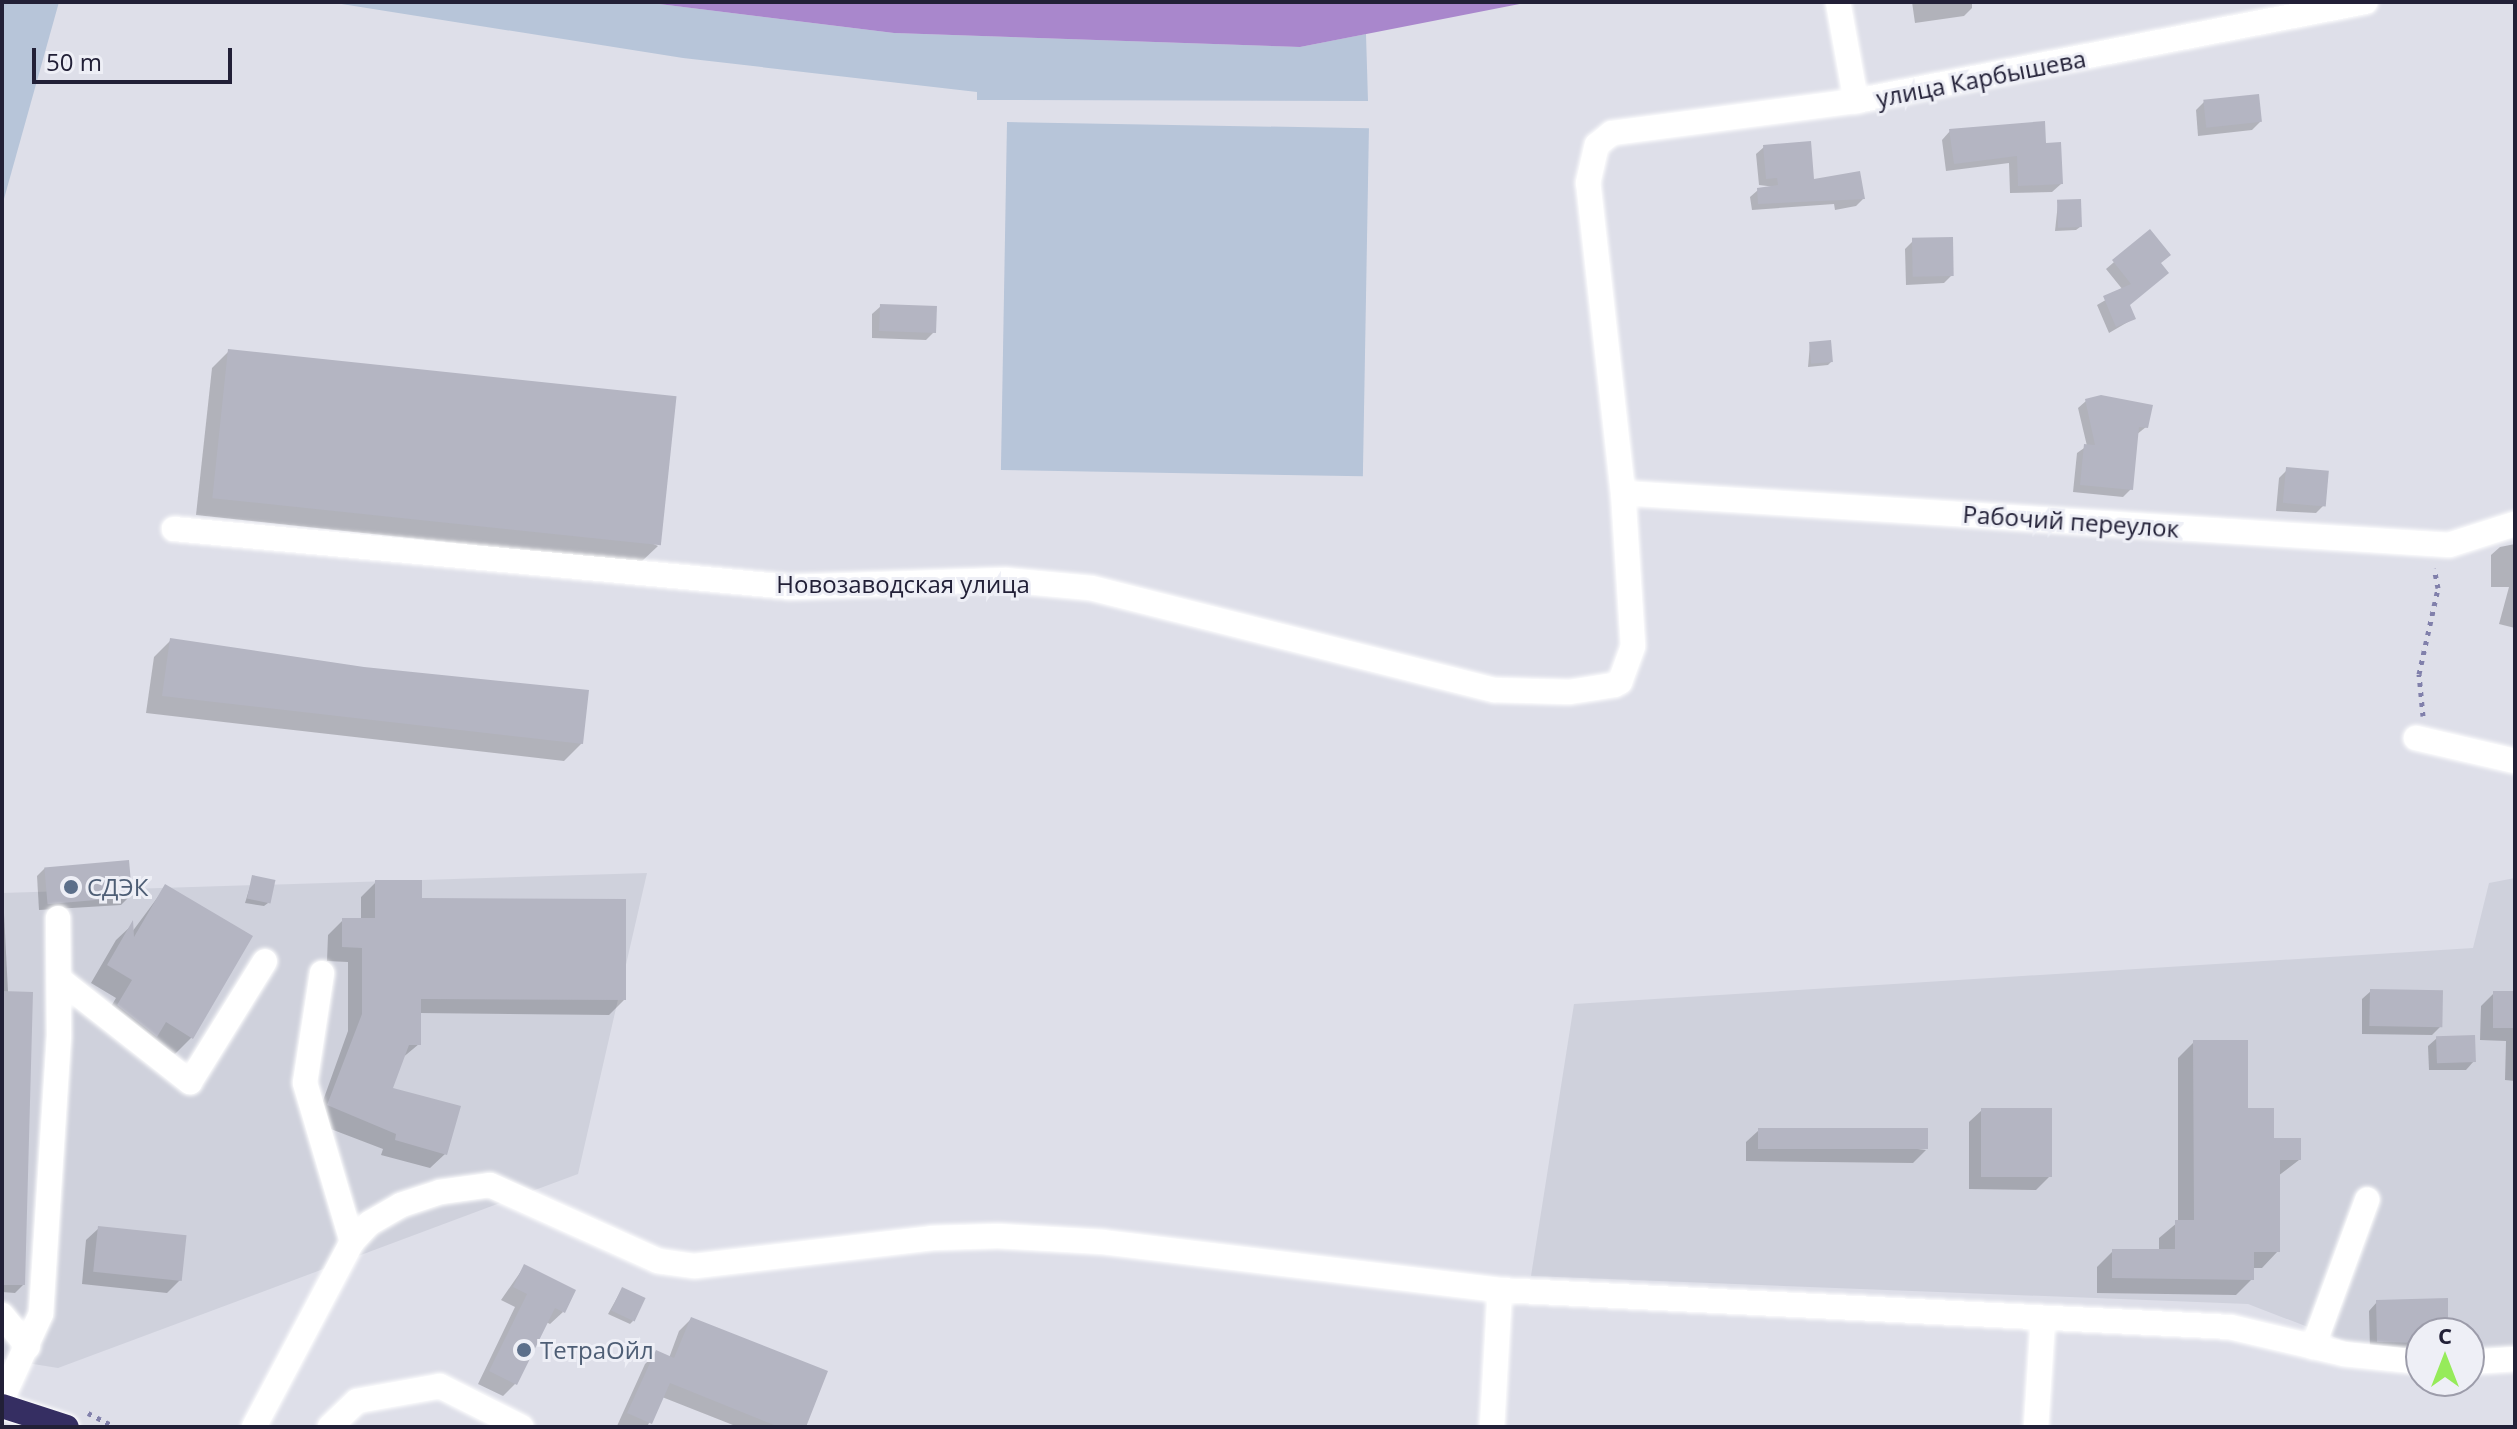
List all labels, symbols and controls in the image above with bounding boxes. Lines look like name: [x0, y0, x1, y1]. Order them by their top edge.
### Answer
scale bar: [36, 32, 236, 82]
street label: улица Карбышева: [1874, 44, 2088, 112]
text: 50 m: [46, 45, 102, 78]
street label: Рабочий переулок: [1962, 499, 2180, 543]
street label: Новозаводская улица: [776, 570, 1030, 598]
place label: СДЭК: [87, 873, 148, 901]
marker: СДЭК: [62, 878, 80, 896]
north arrow: [2405, 1317, 2485, 1397]
text: С: [2438, 1320, 2452, 1350]
place label: ТетраОйл: [540, 1336, 654, 1364]
marker: ТетраОйл: [515, 1341, 533, 1359]

